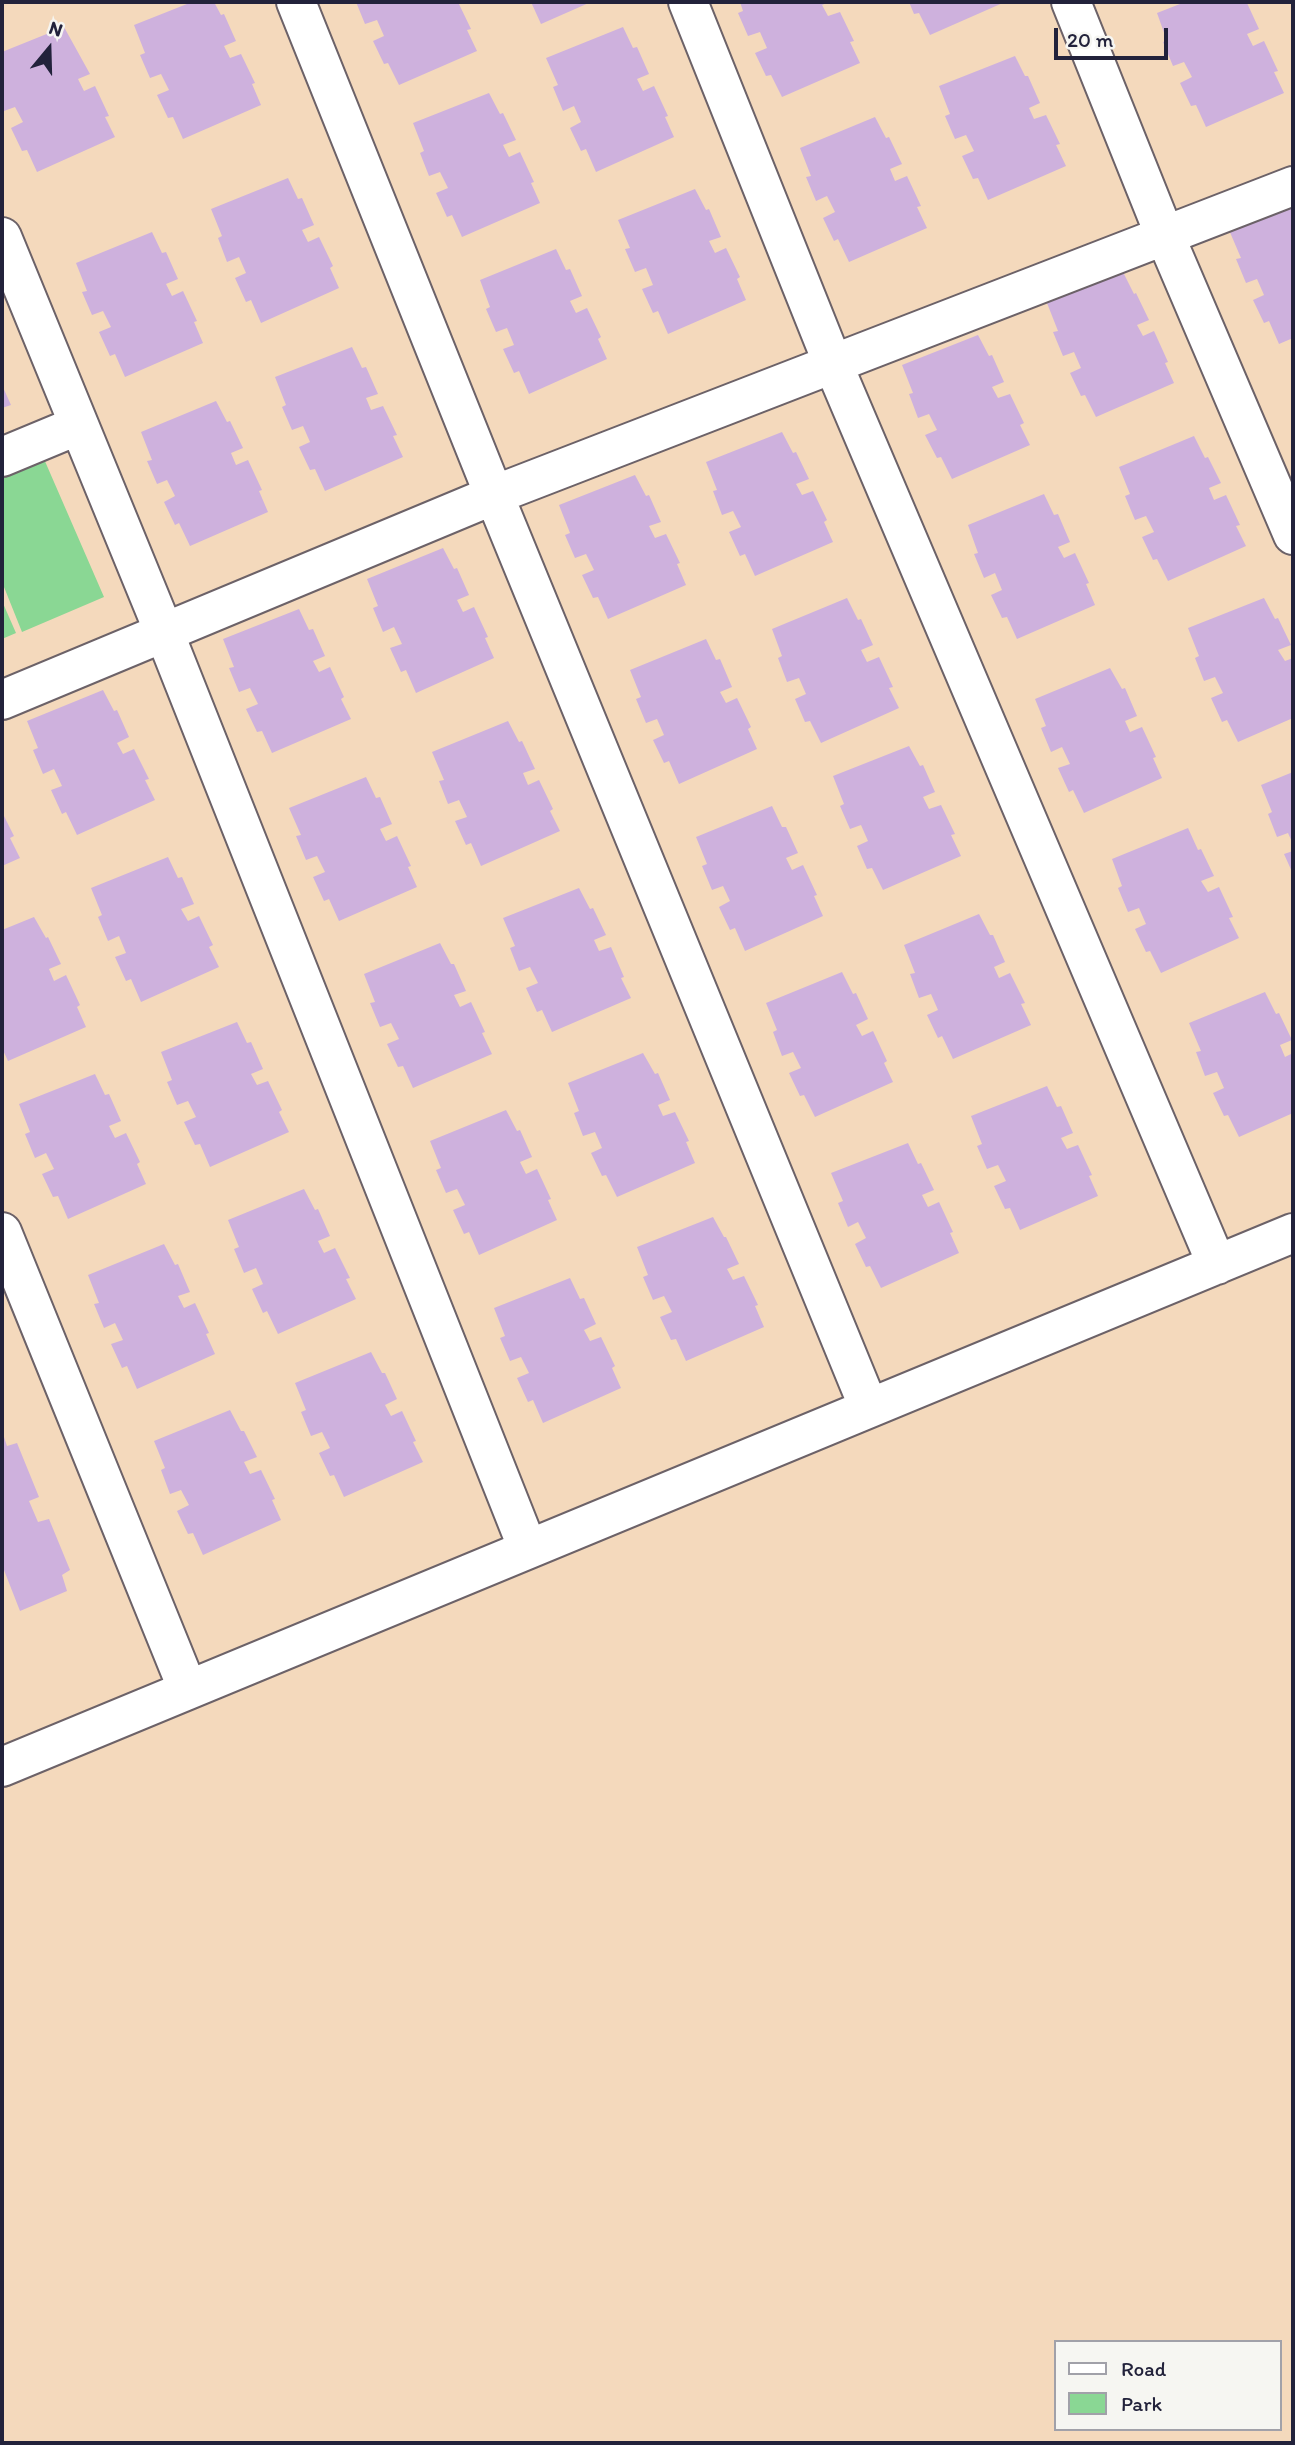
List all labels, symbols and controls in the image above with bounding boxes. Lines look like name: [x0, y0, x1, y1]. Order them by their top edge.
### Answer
north arrow: [14, 14, 84, 84]
scale bar: [1057, 14, 1171, 58]
text: N: [46, 16, 66, 42]
text: 20 m: [1067, 27, 1113, 52]
legend: [1054, 2340, 1281, 2431]
text: Road: [1121, 2356, 1166, 2381]
text: Park: [1121, 2391, 1162, 2416]

